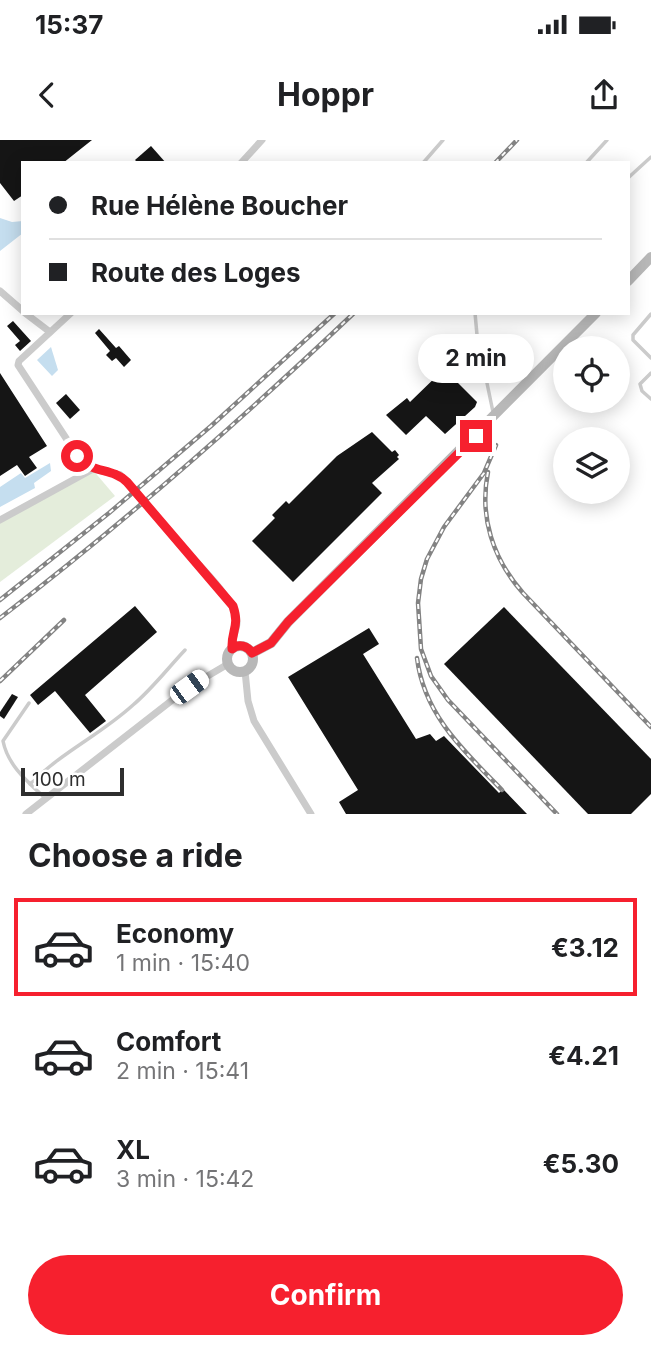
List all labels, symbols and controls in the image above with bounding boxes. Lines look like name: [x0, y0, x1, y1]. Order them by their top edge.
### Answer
text: 15:37: [35, 9, 103, 40]
text: Hoppr: [277, 75, 374, 114]
icon: back: [28, 76, 66, 114]
icon: share: [585, 76, 623, 114]
text: Rue Hélène Boucher: [91, 190, 348, 221]
text: Route des Loges: [91, 257, 301, 288]
callout: 2 min: [418, 334, 534, 384]
map controls: [553, 336, 630, 504]
button: locate: [553, 336, 630, 413]
text: 2 min: [445, 344, 507, 372]
route end: [460, 420, 492, 452]
button: layers: [553, 427, 630, 504]
route start: [61, 440, 93, 472]
car: [166, 666, 213, 708]
scale bar: [21, 764, 124, 796]
text: 100 m: [32, 768, 86, 791]
text: Choose a ride: [28, 836, 243, 875]
icon: car: [32, 916, 95, 979]
text: Economy: [116, 918, 234, 949]
text: €3.12: [551, 932, 619, 963]
text: 1 min · 15:40: [116, 949, 250, 977]
icon: car: [32, 1024, 95, 1087]
text: Comfort: [116, 1026, 221, 1057]
text: €4.21: [548, 1040, 619, 1071]
text: 2 min · 15:41: [116, 1057, 249, 1085]
icon: car: [32, 1132, 95, 1195]
text: XL: [116, 1134, 150, 1165]
text: €5.30: [543, 1148, 619, 1179]
text: 3 min · 15:42: [116, 1165, 254, 1193]
button: Confirm: [28, 1255, 623, 1335]

